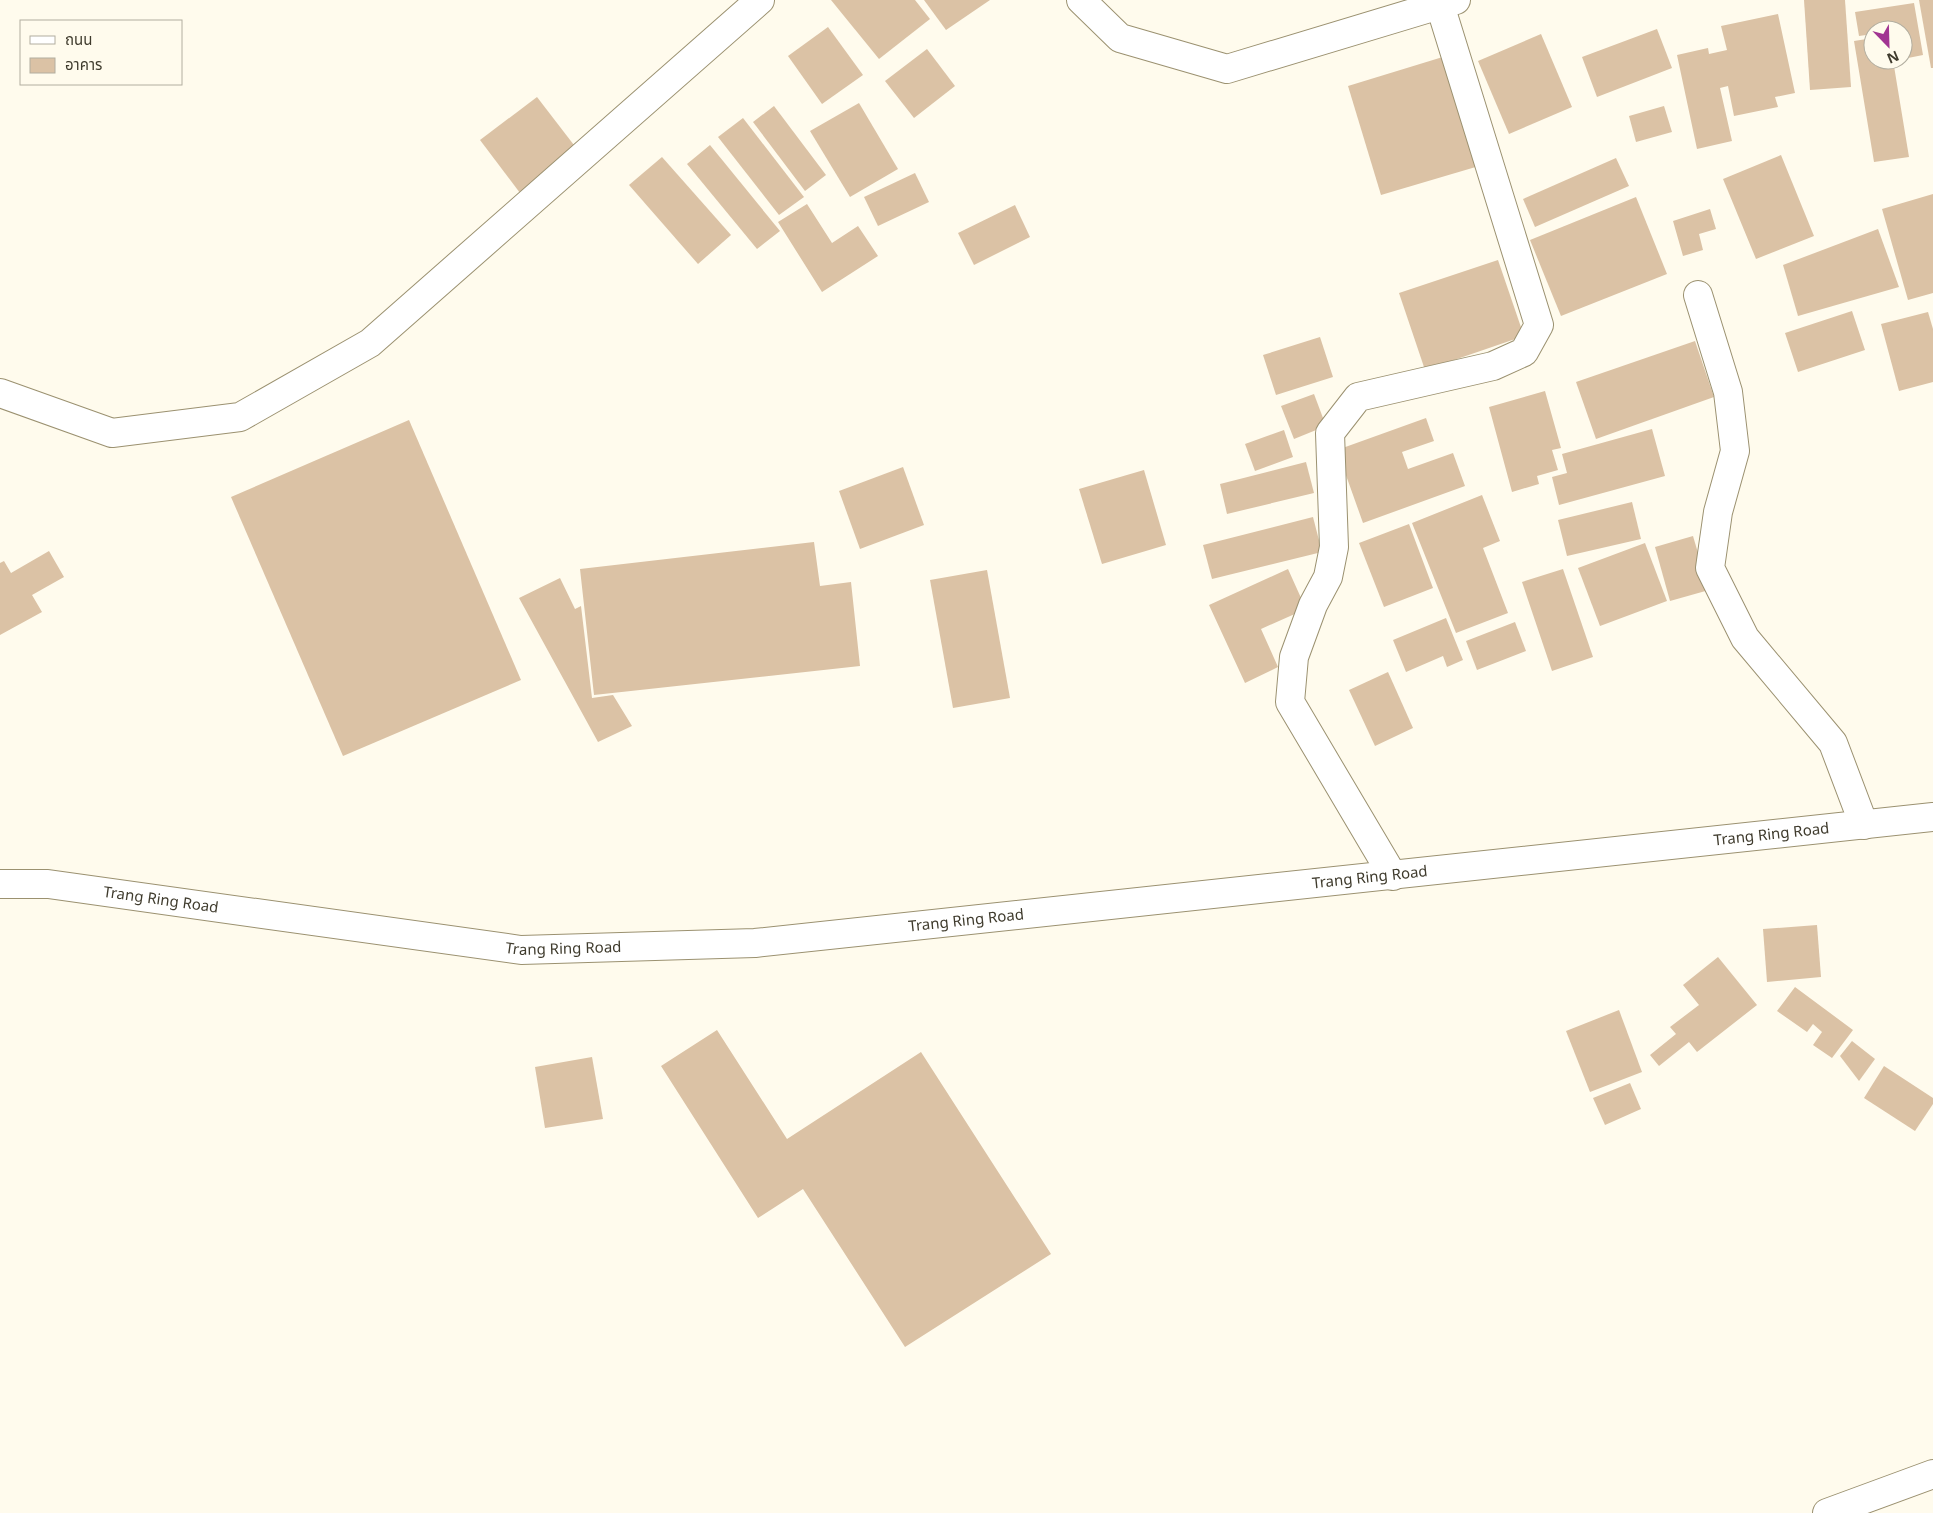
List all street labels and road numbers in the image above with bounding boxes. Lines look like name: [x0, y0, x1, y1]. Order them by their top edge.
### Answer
street label: Trang Ring Road: [1713, 817, 1830, 852]
street label: Trang Ring Road: [1311, 860, 1429, 895]
street label: Trang Ring Road: [102, 881, 220, 920]
street label: Trang Ring Road: [907, 903, 1025, 939]
street label: Trang Ring Road: [504, 936, 622, 962]

